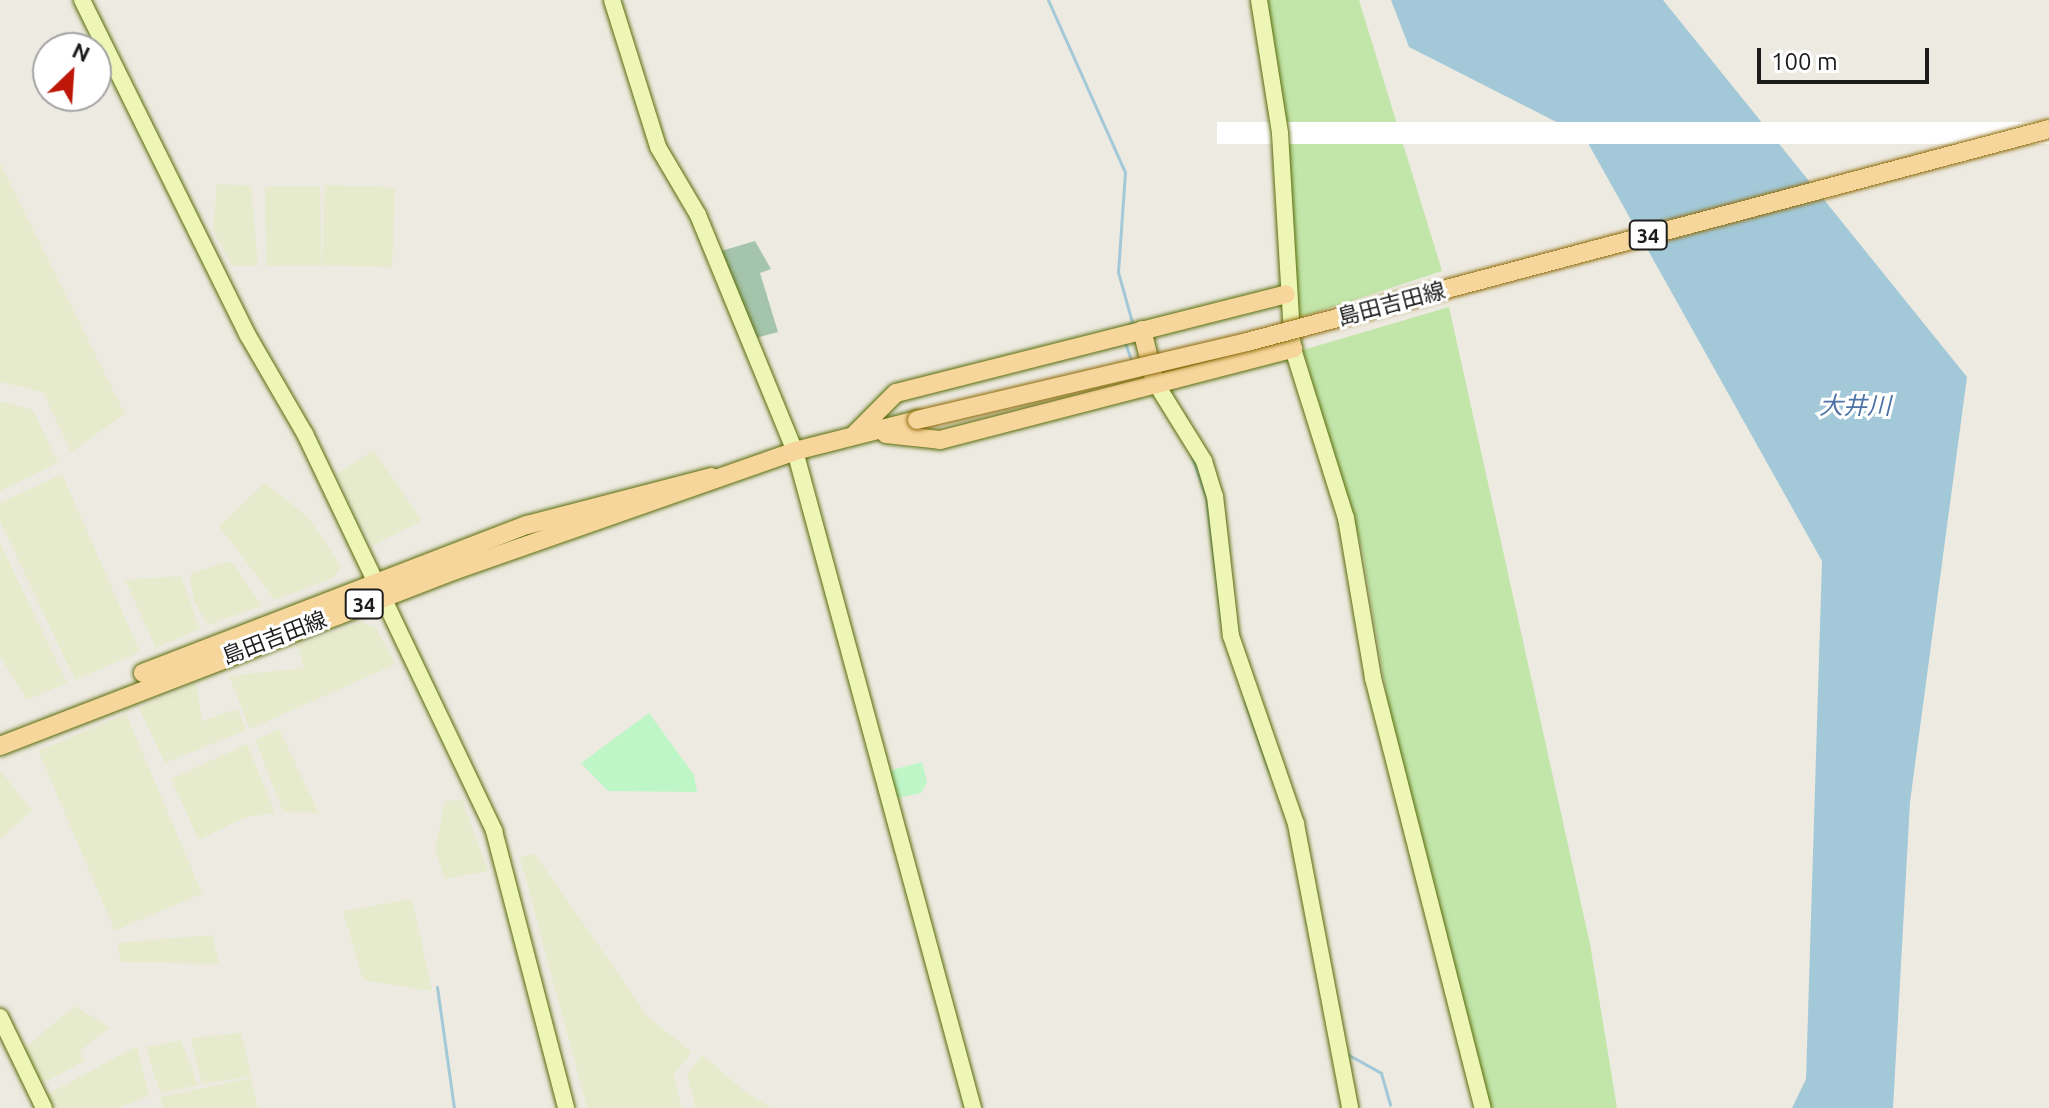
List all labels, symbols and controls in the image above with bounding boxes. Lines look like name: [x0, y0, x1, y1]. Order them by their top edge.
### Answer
north arrow: [32, 32, 112, 112]
scale bar: [1761, 32, 1933, 82]
text: N: [69, 37, 94, 66]
text: 100 m: [1771, 48, 1838, 75]
road number: 34: [1628, 219, 1668, 251]
street label: 島田吉田線: [1334, 276, 1448, 330]
water label: 大井川: [1819, 392, 1891, 420]
road number: 34: [344, 588, 384, 620]
street label: 島田吉田線: [218, 605, 330, 669]

